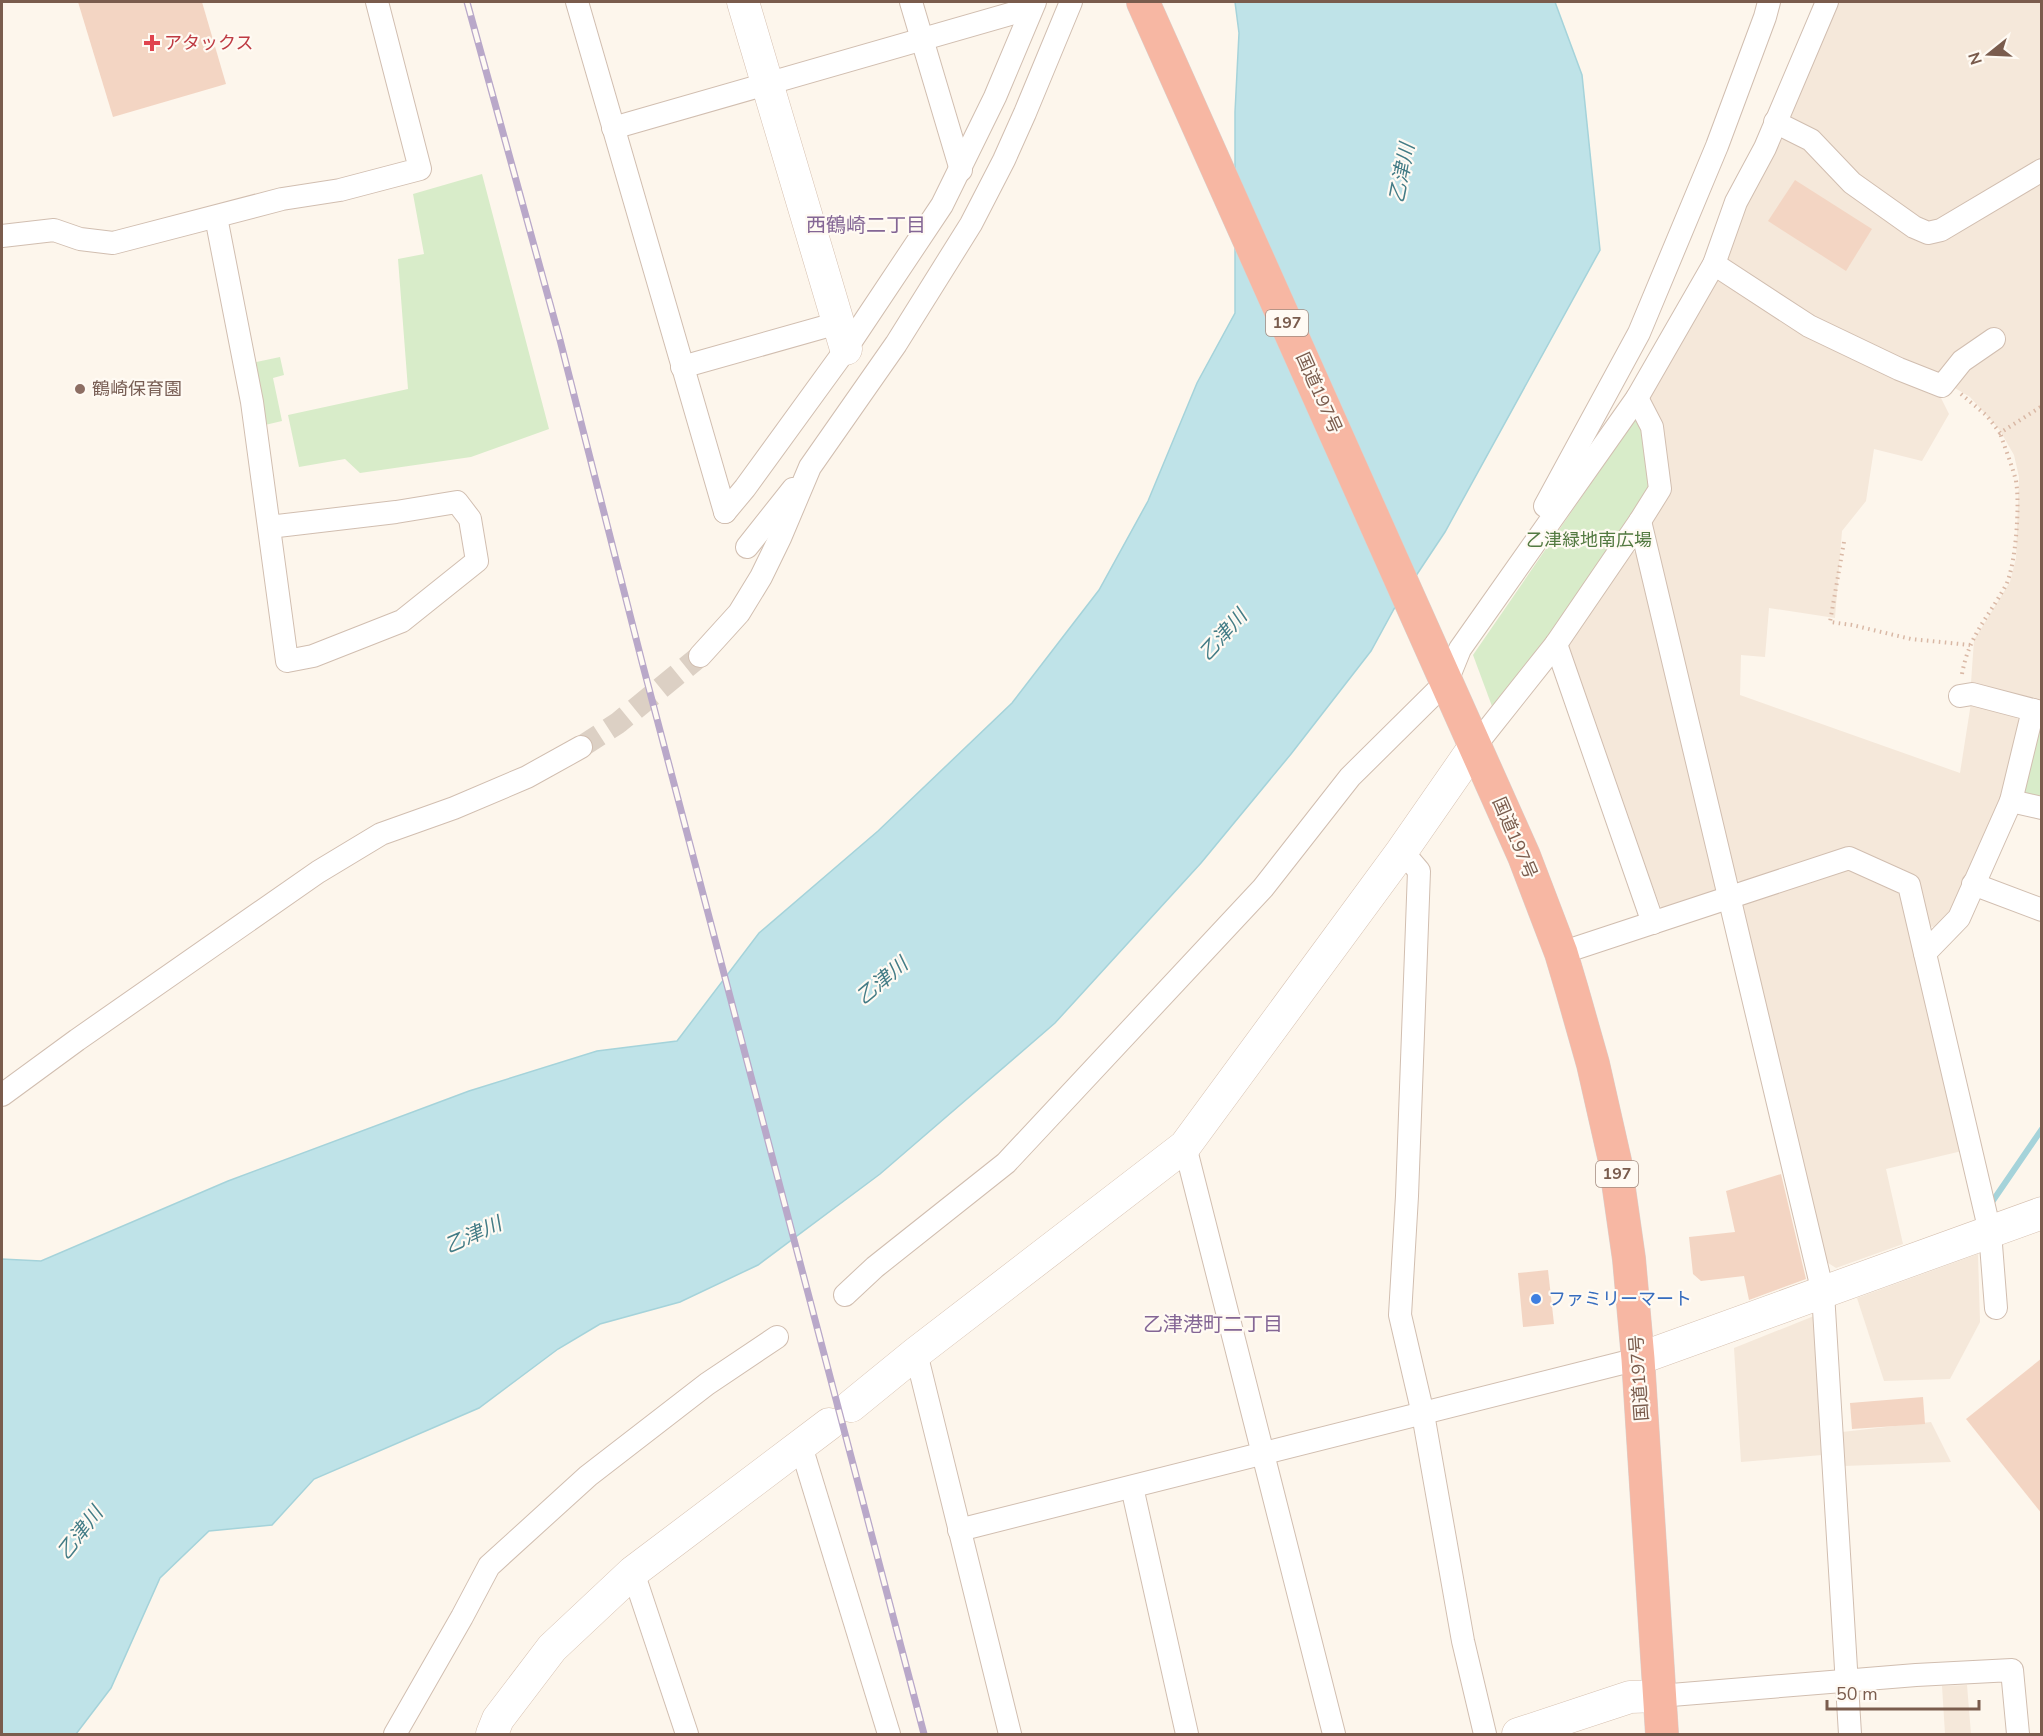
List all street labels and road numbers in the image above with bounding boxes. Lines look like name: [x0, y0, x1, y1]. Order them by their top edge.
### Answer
road number: 197: [1266, 310, 1308, 336]
street label: 国道197号: [1290, 349, 1348, 437]
street label: 国道197号: [1487, 794, 1543, 882]
road number: 197: [1596, 1161, 1638, 1187]
street label: 国道197号: [1624, 1334, 1654, 1422]

